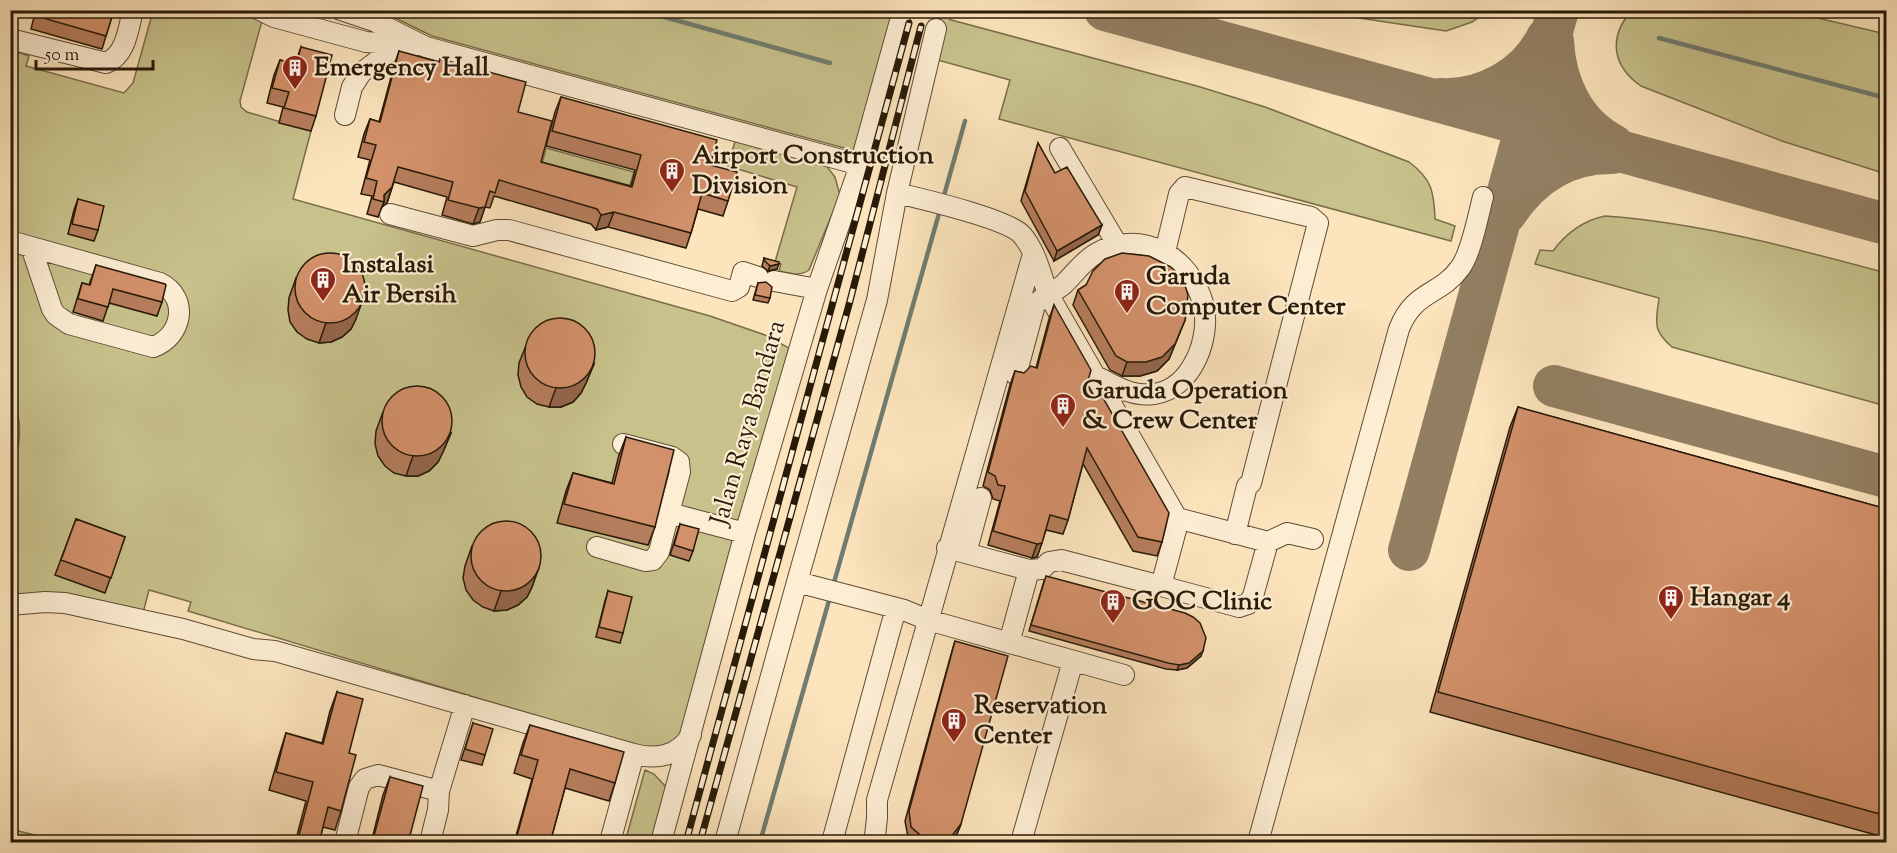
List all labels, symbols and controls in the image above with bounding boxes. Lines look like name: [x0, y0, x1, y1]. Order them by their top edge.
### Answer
scale bar: [36, 33, 153, 71]
text: 50 m: [44, 43, 80, 69]
place label: Emergency Hall: [314, 50, 490, 87]
building icon: Emergency Hall: [280, 53, 310, 91]
place label: Airport Construction Division: [692, 138, 935, 205]
building icon: Airport Construction Division: [657, 156, 687, 194]
place label: Instalasi Air Bersih: [342, 247, 458, 314]
place label: Garuda Computer Center: [1146, 259, 1346, 326]
building icon: Instalasi Air Bersih: [308, 265, 338, 303]
building icon: Garuda Computer Center: [1112, 277, 1142, 315]
street label: Jalan Raya Bandara: [701, 316, 796, 532]
place label: Garuda Operation & Crew Center: [1082, 373, 1288, 440]
building icon: Garuda Operation & Crew Center: [1048, 391, 1078, 429]
place label: Hangar 4: [1690, 580, 1790, 617]
building icon: Hangar 4: [1656, 583, 1686, 621]
place label: GOC Clinic: [1132, 584, 1272, 621]
building icon: GOC Clinic: [1098, 587, 1128, 625]
place label: Reservation Center: [974, 688, 1108, 755]
building icon: Reservation Center: [939, 706, 969, 744]

